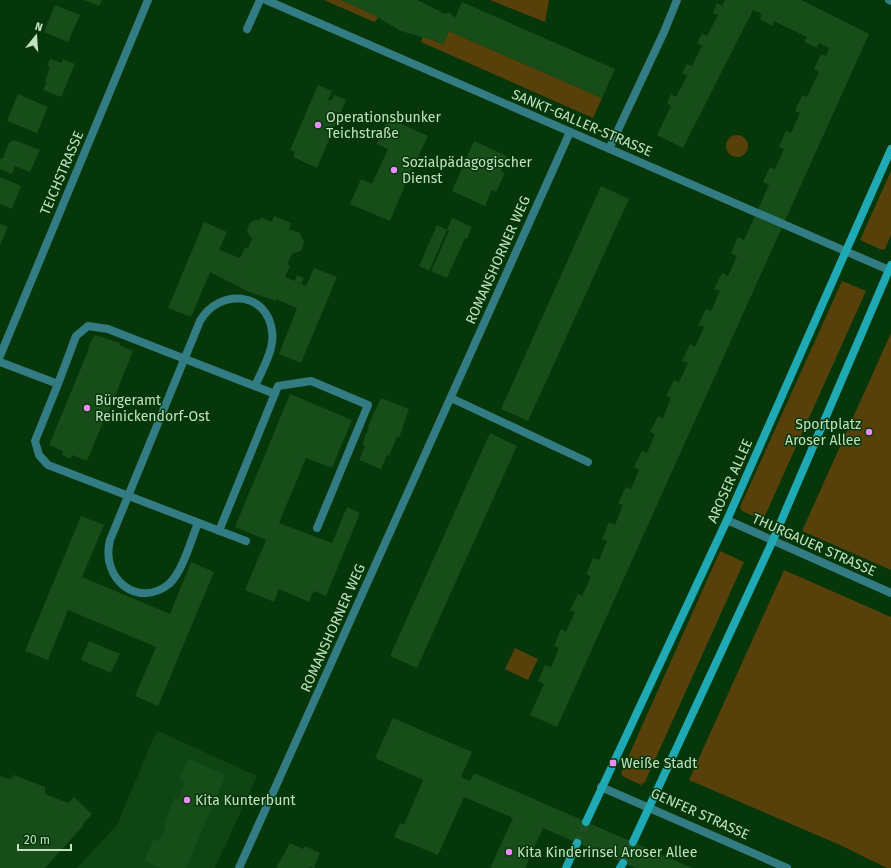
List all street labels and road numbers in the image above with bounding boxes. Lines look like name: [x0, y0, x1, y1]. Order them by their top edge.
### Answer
street label: SANKT-GALLER-STRASSE: [509, 86, 655, 160]
street label: TEICHSTRASSE: [37, 128, 87, 218]
street label: ROMANSHORNER WEG: [462, 193, 534, 327]
street label: AROSER ALLEE: [704, 436, 756, 526]
street label: THURGAUER STRASSE: [749, 510, 879, 580]
street label: ROMANSHORNER WEG: [297, 561, 369, 695]
street label: GENFER STRASSE: [648, 785, 752, 843]

